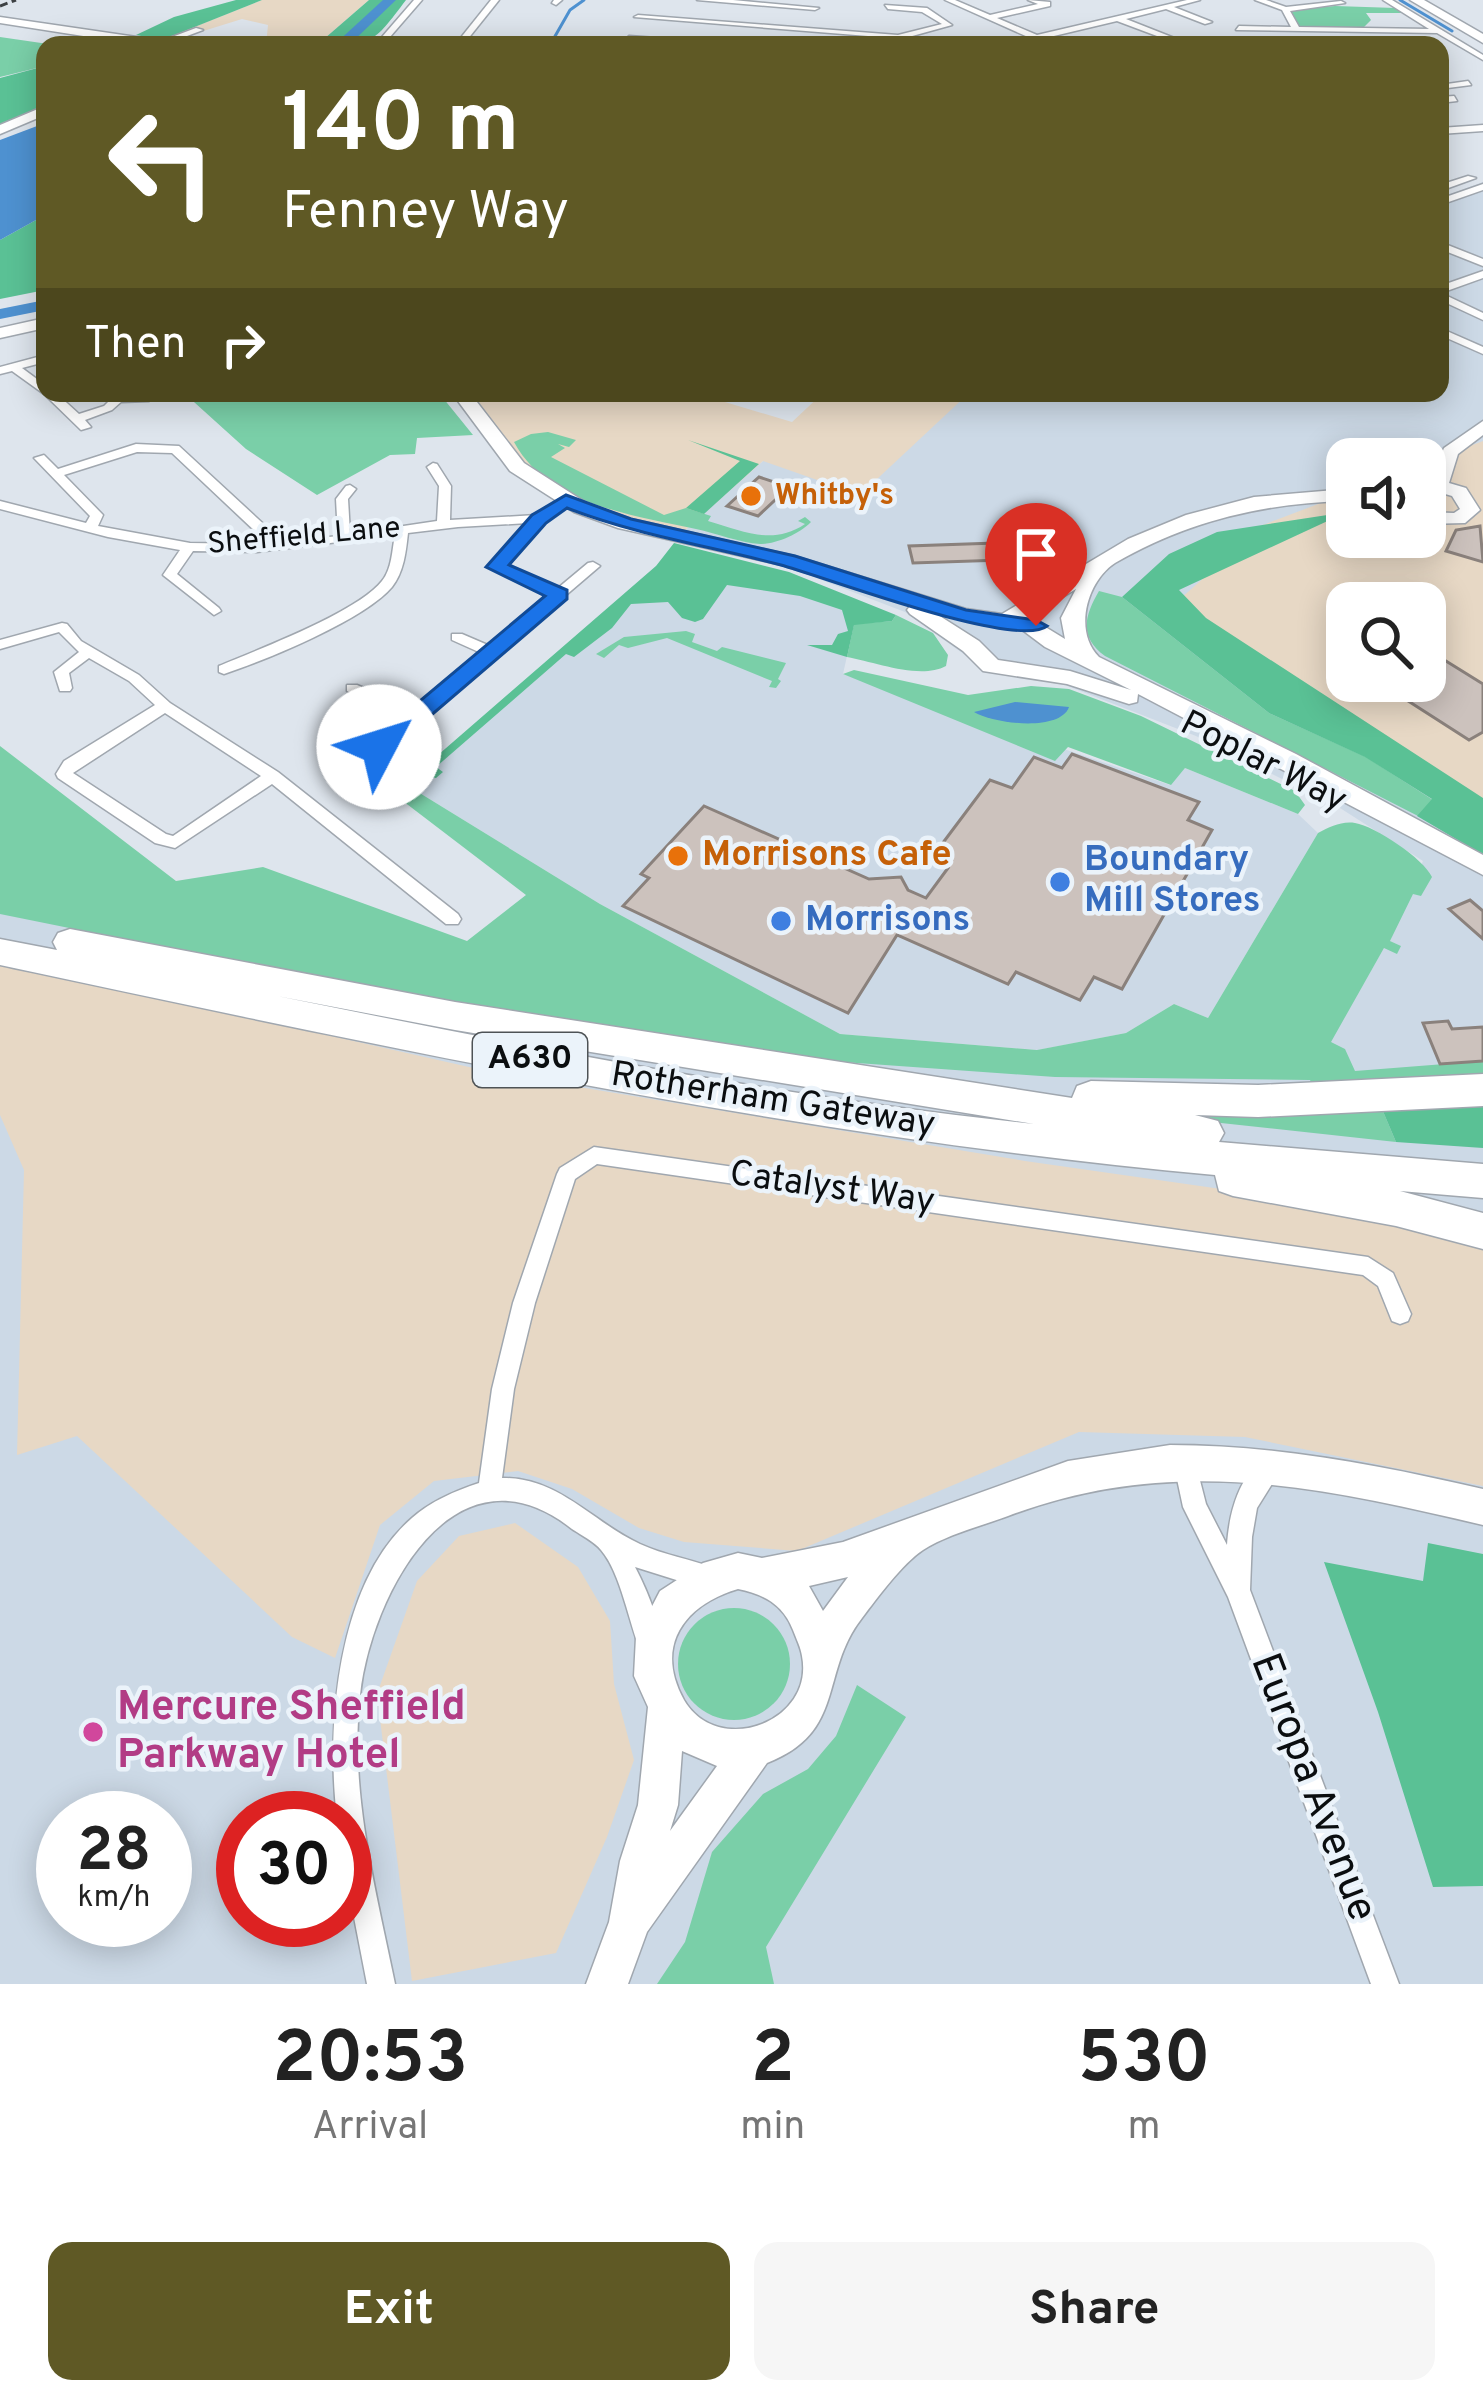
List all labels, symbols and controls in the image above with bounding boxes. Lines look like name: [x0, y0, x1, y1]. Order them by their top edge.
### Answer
text: 140 m: [282, 75, 519, 181]
icon: left: [84, 84, 240, 240]
text: Fenney Way: [282, 179, 569, 248]
icon: right: [210, 312, 276, 378]
text: Then: [84, 317, 186, 374]
map controls: [1326, 438, 1446, 702]
button: sound: [1326, 438, 1446, 558]
place label: Whitby's: [775, 478, 894, 515]
marker: Whitby's: [738, 483, 764, 509]
pin: [985, 503, 1087, 626]
street label: Sheffield Lane: [206, 510, 402, 564]
icon: arrive: [1003, 521, 1069, 587]
button: search: [1326, 582, 1446, 702]
position arrow: [316, 684, 442, 810]
street label: Poplar Way: [1172, 701, 1354, 825]
place label: Morrisons Cafe: [702, 833, 952, 879]
place label: Boundary Mill Stores: [1084, 838, 1261, 925]
marker: Morrisons Cafe: [665, 843, 691, 869]
marker: Boundary Mill Stores: [1047, 869, 1073, 895]
place label: Morrisons: [805, 898, 970, 944]
marker: Morrisons: [768, 908, 794, 934]
road number: A630: [473, 1033, 587, 1087]
street label: Rotherham Gateway: [608, 1053, 938, 1149]
street label: Catalyst Way: [726, 1152, 938, 1226]
street label: Europa Avenue: [1237, 1647, 1387, 1929]
place label: Mercure Sheffield Parkway Hotel: [117, 1682, 466, 1783]
marker: Mercure Sheffield Parkway Hotel: [80, 1719, 106, 1745]
speed limit sign: 30: [216, 1791, 372, 1947]
text: 28: [77, 1816, 151, 1892]
text: km/h: [78, 1880, 150, 1917]
text: 20:53: [272, 2016, 468, 2108]
text: 2: [751, 2016, 795, 2108]
text: 530: [1077, 2016, 1211, 2108]
text: Arrival: [312, 2104, 428, 2153]
text: min: [740, 2104, 805, 2153]
text: m: [1128, 2104, 1161, 2153]
button: Exit: [48, 2242, 730, 2380]
button: Share: [754, 2242, 1435, 2380]

